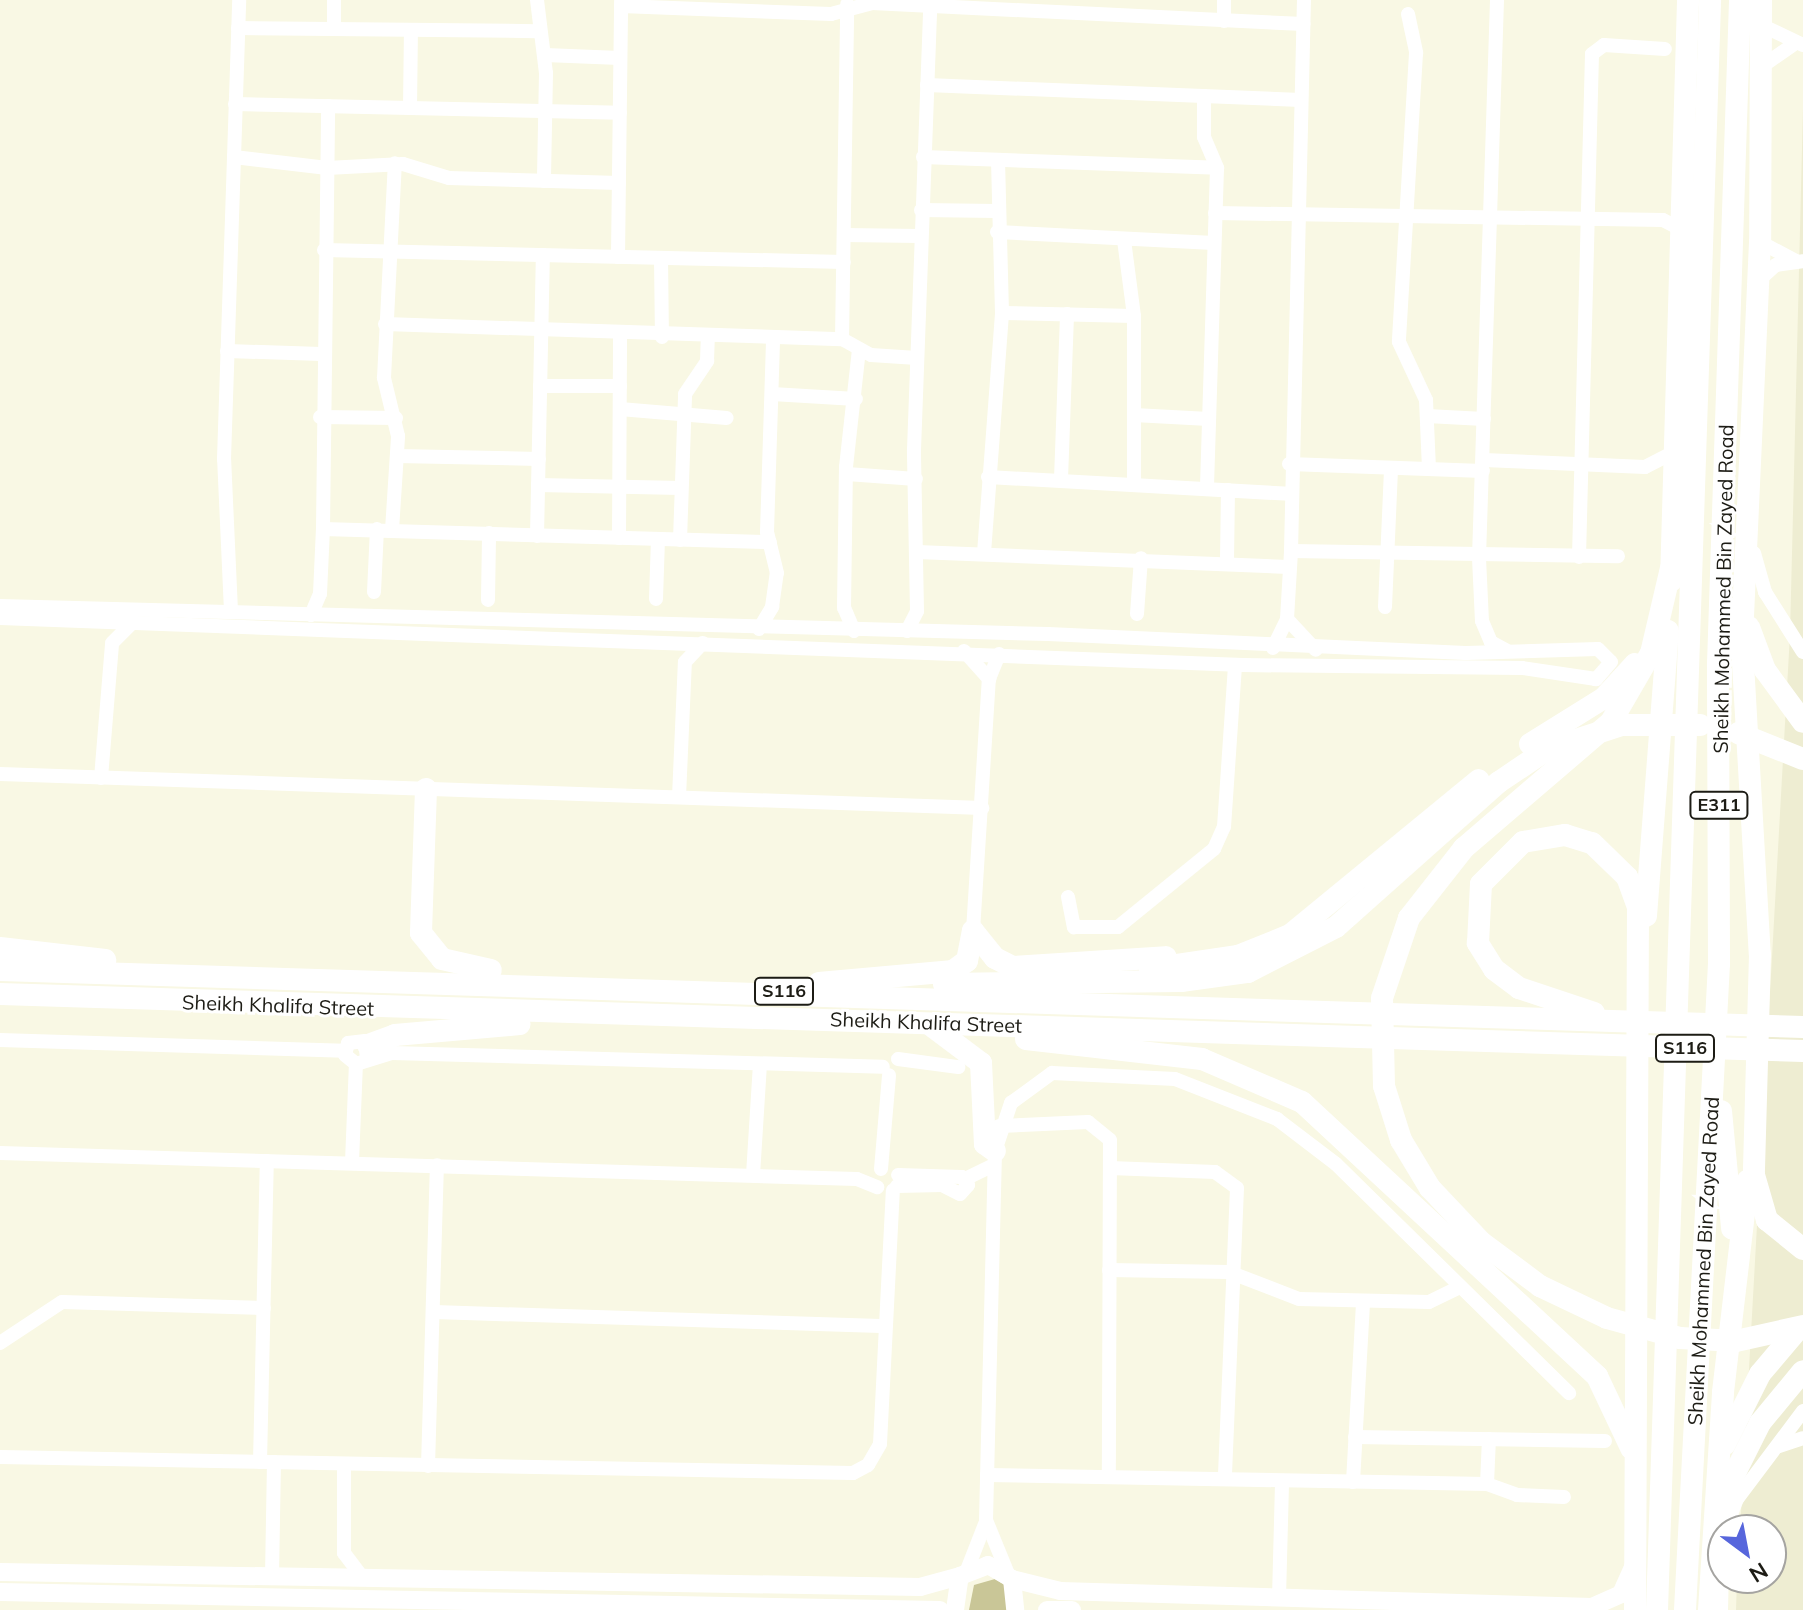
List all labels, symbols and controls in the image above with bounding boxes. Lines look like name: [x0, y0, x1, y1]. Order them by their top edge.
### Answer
street label: Sheikh Mohammed Bin Zayed Road: [1708, 424, 1738, 754]
road number: E311: [1689, 791, 1749, 819]
road number: S116: [752, 977, 816, 1005]
street label: Sheikh Khalifa Street: [182, 990, 374, 1020]
street label: Sheikh Khalifa Street: [830, 1007, 1022, 1037]
road number: S116: [1653, 1034, 1717, 1062]
street label: Sheikh Mohammed Bin Zayed Road: [1682, 1096, 1724, 1426]
north arrow: [1707, 1514, 1787, 1594]
text: N: [1744, 1556, 1773, 1589]

